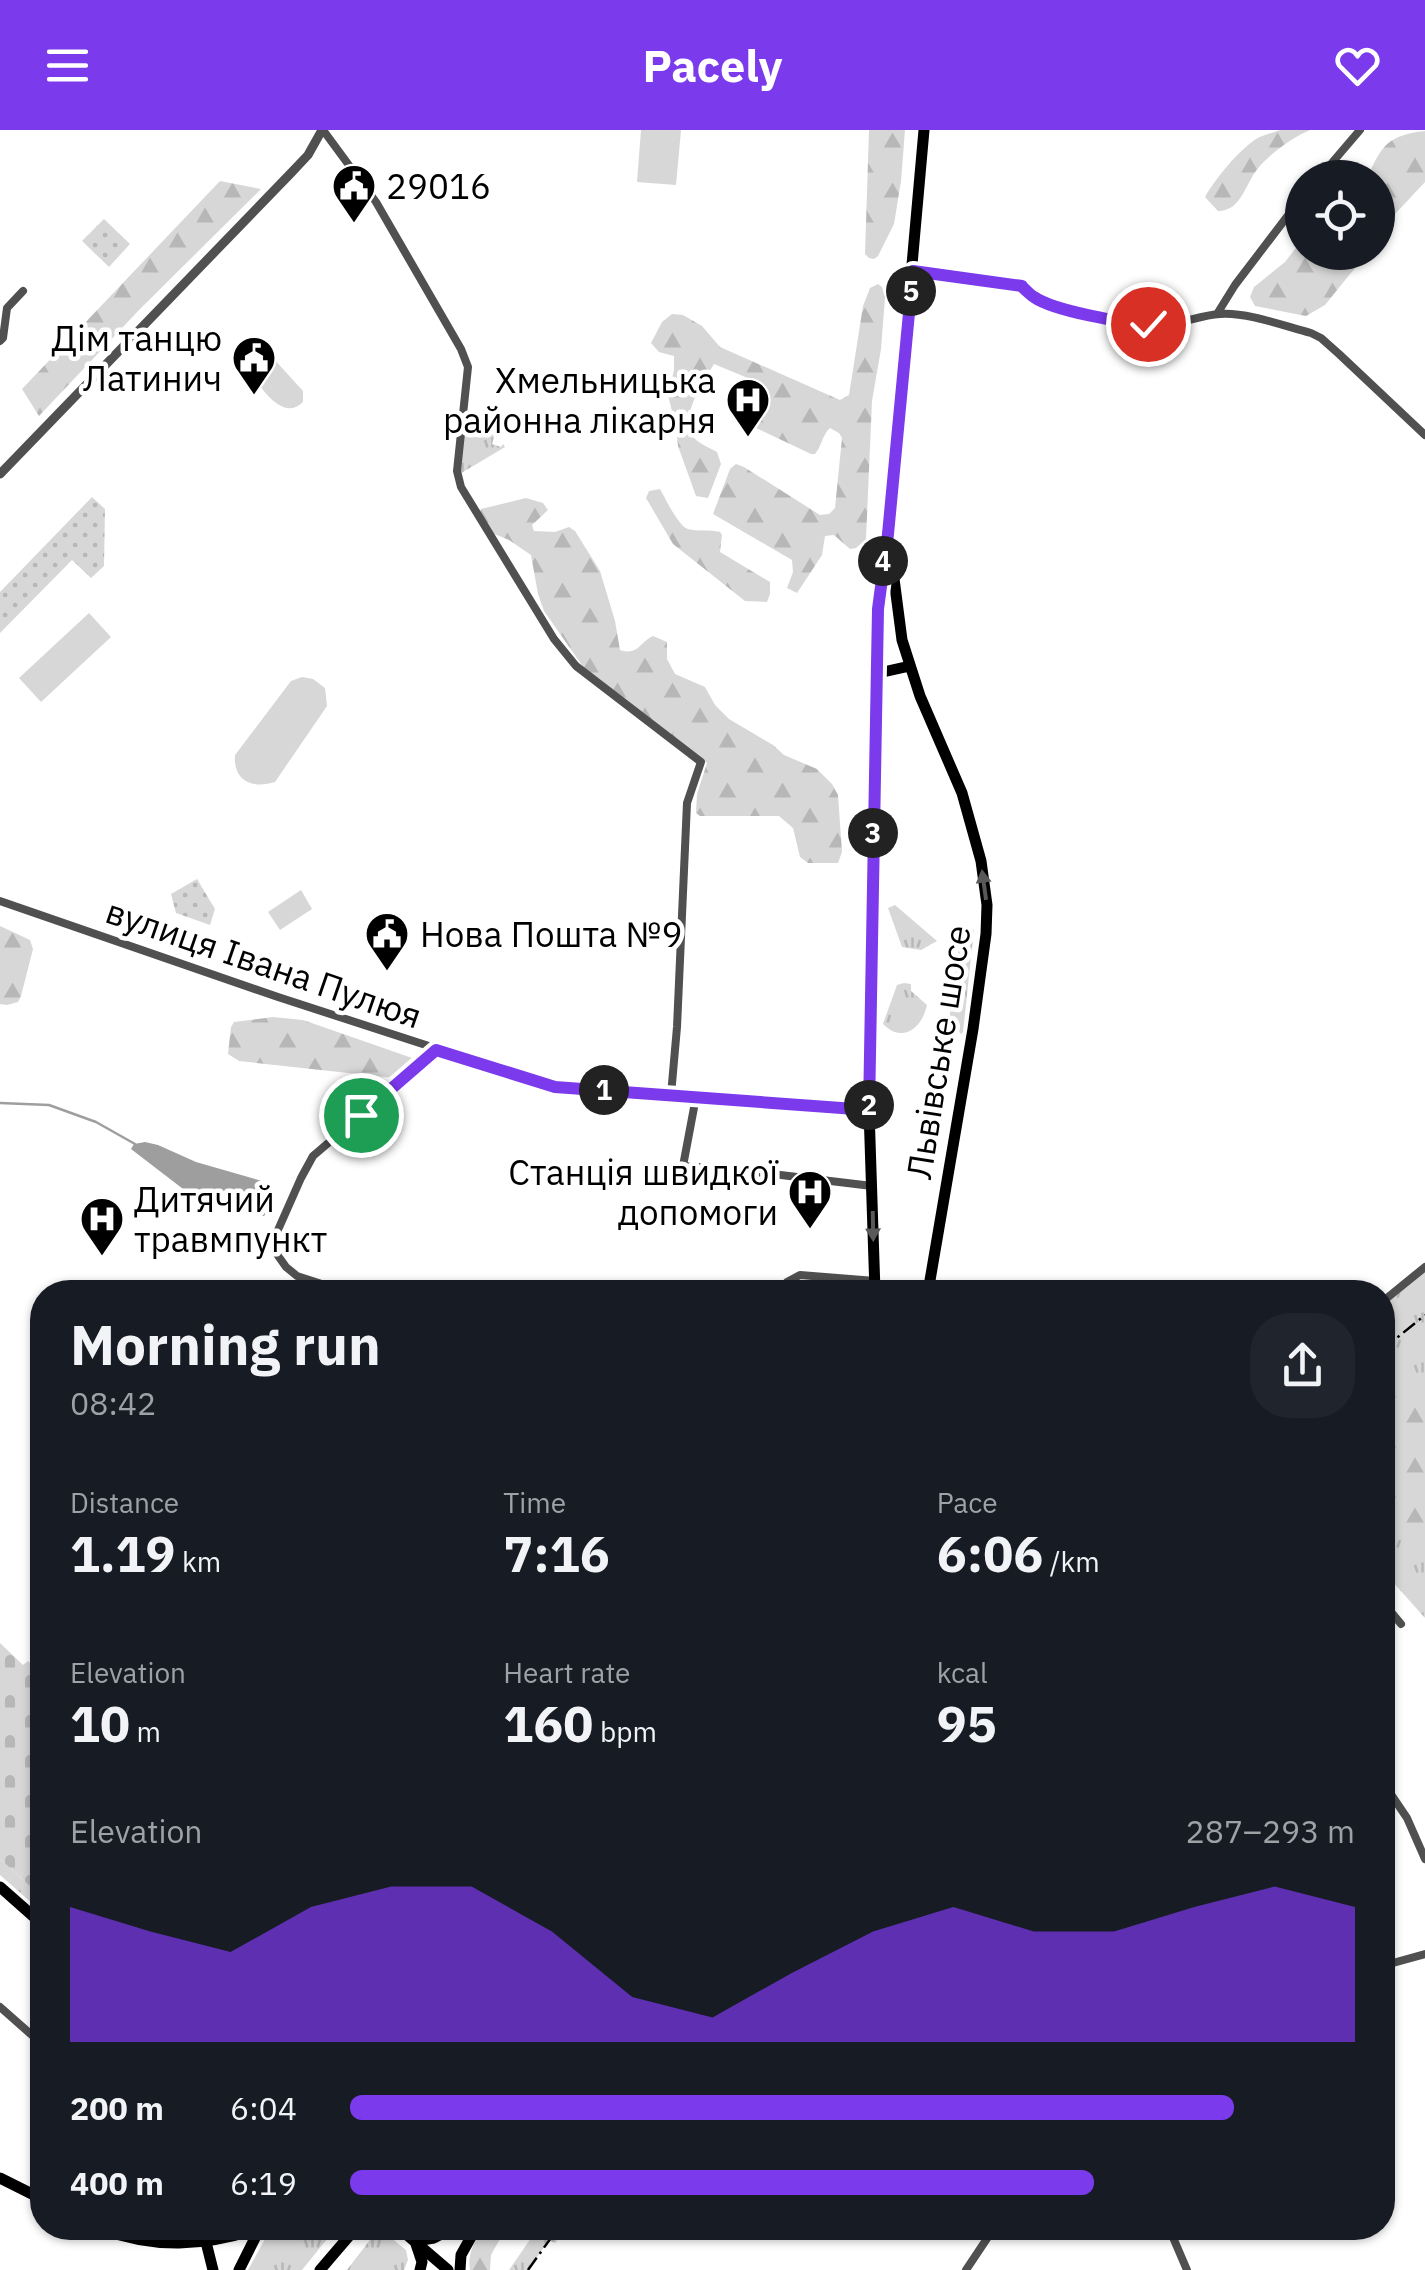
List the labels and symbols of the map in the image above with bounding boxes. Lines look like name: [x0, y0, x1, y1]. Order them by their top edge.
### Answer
public building icon: 29016: [331, 163, 377, 224]
place label: 29016: [386, 163, 491, 209]
pin: 5: [886, 266, 936, 316]
pin: [1106, 282, 1191, 367]
place label: Дім танцю Латинич: [52, 315, 222, 401]
public building icon: Дім танцю Латинич: [231, 335, 277, 396]
place label: Хмельницька районна лікарня: [443, 357, 716, 443]
hospital icon: Хмельницька районна лікарня: [725, 377, 771, 438]
pin: 4: [858, 536, 908, 586]
pin: 3: [848, 808, 898, 858]
one-way arrow: [976, 869, 992, 900]
street label: вулиця Івана Пулюя: [100, 887, 428, 1039]
public building icon: Нова Пошта №9: [364, 911, 410, 972]
place label: Нова Пошта №9: [420, 911, 682, 957]
street label: Львівське шосе: [895, 922, 981, 1182]
pin: 1: [579, 1065, 629, 1115]
pin: [319, 1073, 404, 1158]
pin: 2: [844, 1080, 894, 1130]
place label: Станція швидкої допомоги: [508, 1149, 779, 1235]
hospital icon: Станція швидкої допомоги: [787, 1169, 833, 1230]
place label: Дитячий травмпункт: [134, 1176, 327, 1262]
hospital icon: Дитячий травмпункт: [79, 1196, 125, 1257]
one-way arrow: [866, 1210, 882, 1242]

